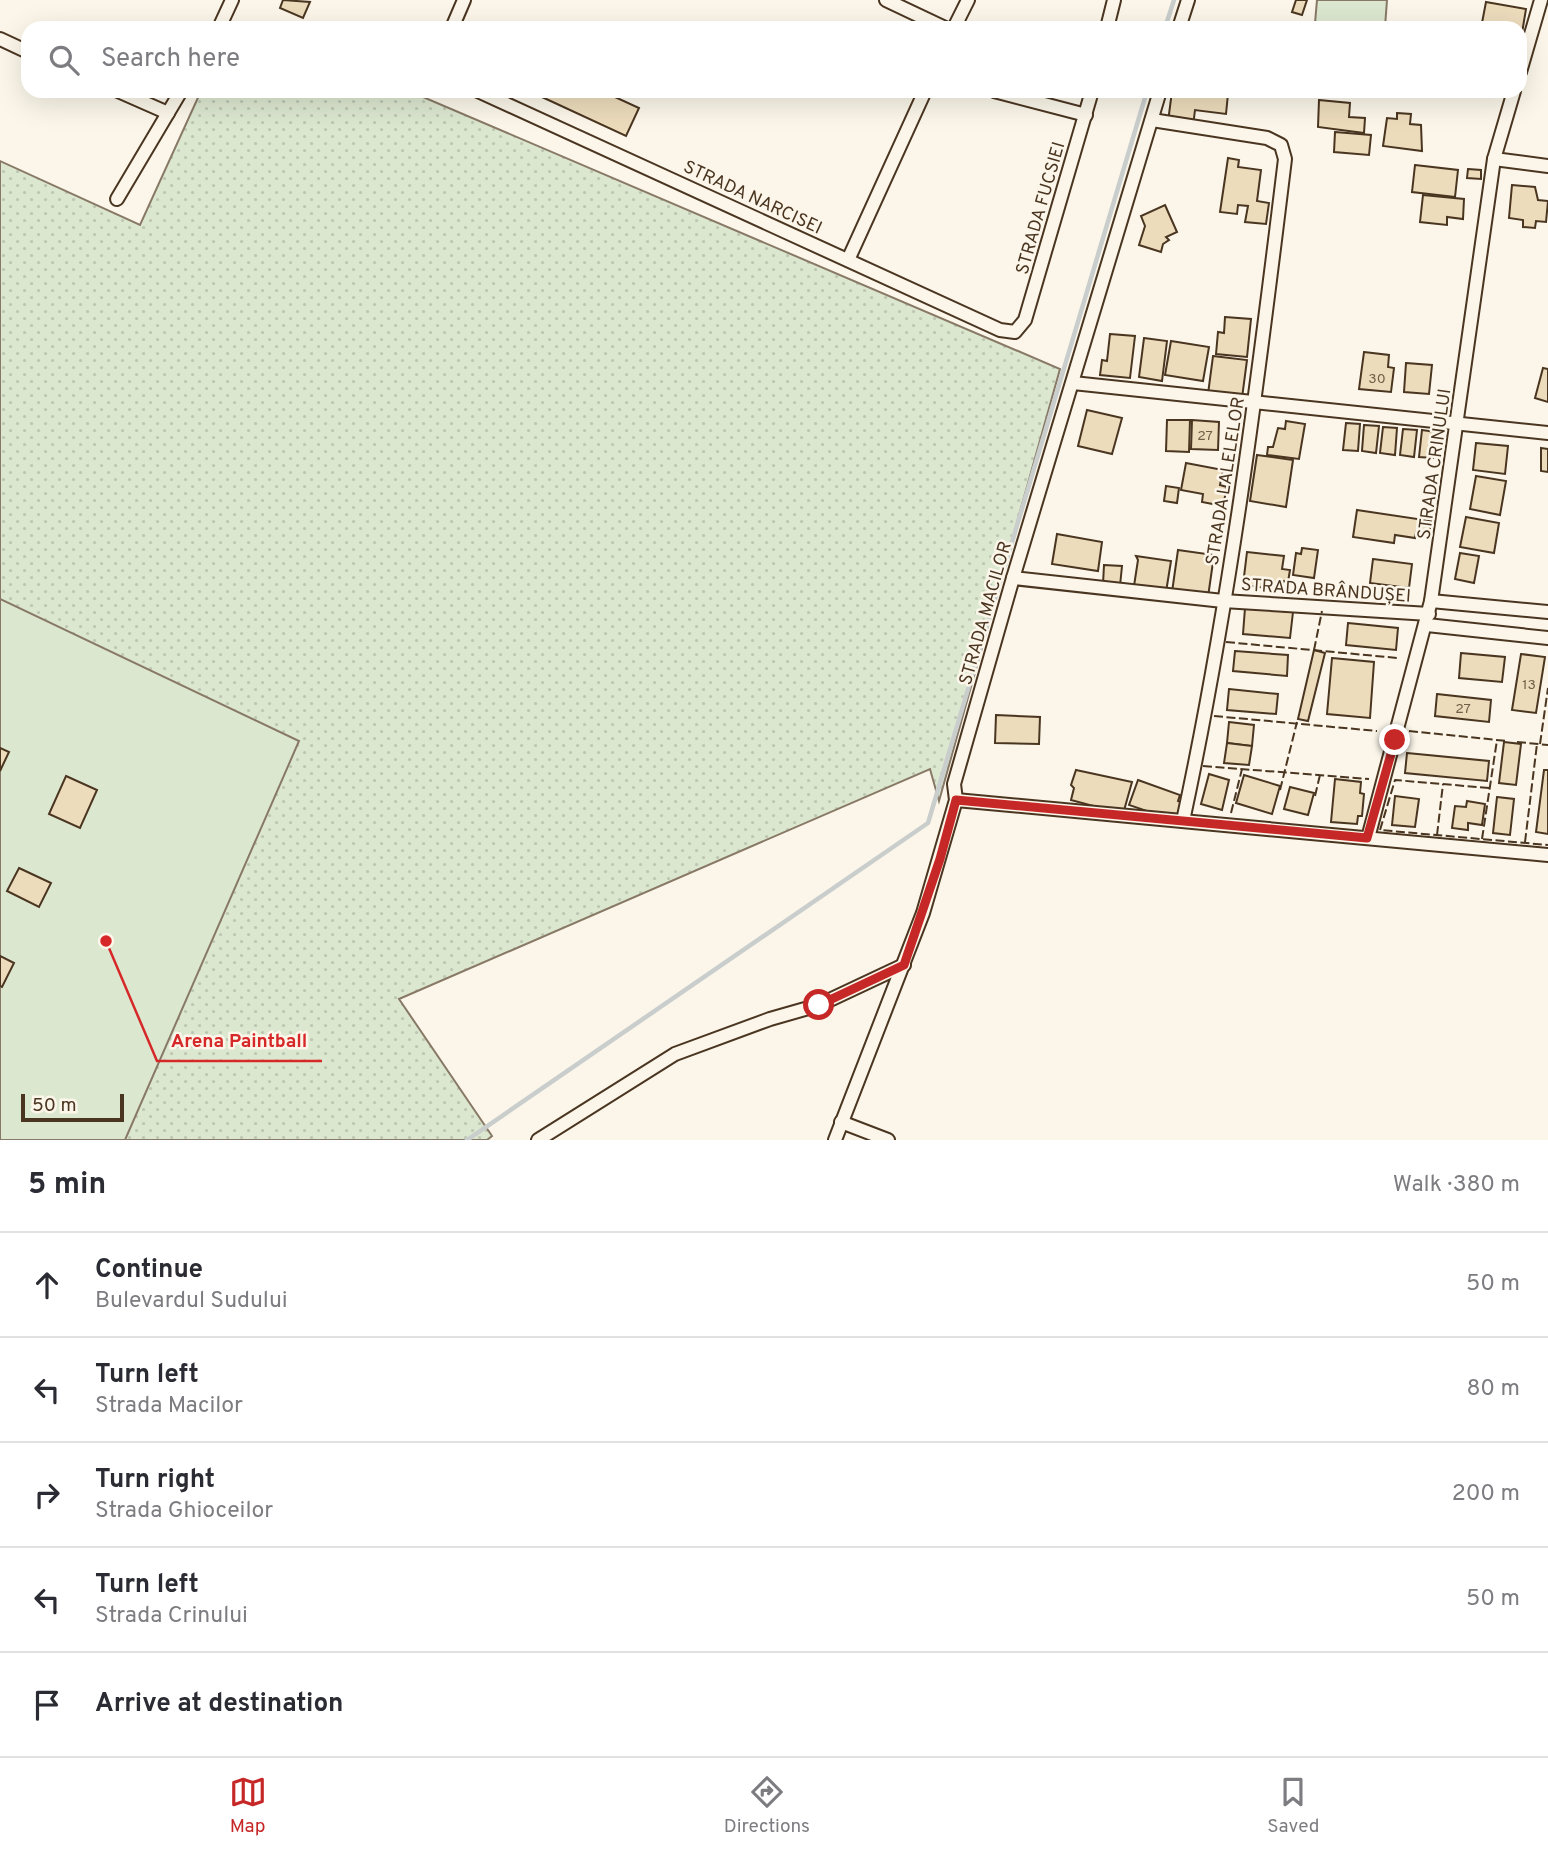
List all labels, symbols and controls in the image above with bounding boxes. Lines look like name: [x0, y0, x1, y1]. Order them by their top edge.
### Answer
search box: [21, 21, 1527, 98]
icon: search: [45, 41, 83, 79]
text: Search here: [101, 43, 240, 76]
street label: STRADA FUCSIEI: [1011, 139, 1071, 277]
street label: STRADA NARCISEI: [679, 156, 825, 241]
house number: 30: [1368, 371, 1386, 388]
street label: STRADA CRINULUI: [1413, 387, 1457, 541]
street label: STRADA LALELELOR: [1202, 395, 1251, 567]
house number: 27: [1197, 428, 1213, 445]
street label: STRADA MACILOR: [955, 539, 1018, 688]
street label: STRADA BRÂNDUȘEI: [1240, 572, 1412, 609]
house number: 13: [1522, 677, 1536, 694]
house number: 27: [1455, 701, 1471, 718]
route end: [1379, 724, 1410, 755]
route start: [803, 989, 834, 1020]
callout: Arena Paintball: [157, 1021, 322, 1061]
text: Arena Paintball: [171, 1030, 307, 1054]
scale bar: [21, 1091, 124, 1123]
text: 50 m: [32, 1094, 77, 1118]
text: 5 min: [28, 1167, 106, 1204]
text: Walk · 380 m: [1393, 1171, 1520, 1200]
text: Continue: [95, 1254, 203, 1287]
icon: ahead: [28, 1266, 66, 1304]
text: 50 m: [1466, 1270, 1520, 1299]
text: Bulevardul Sudului: [95, 1287, 288, 1316]
text: Turn left: [95, 1359, 199, 1392]
icon: left: [28, 1371, 66, 1409]
text: 80 m: [1467, 1375, 1520, 1404]
text: Strada Macilor: [95, 1392, 243, 1421]
text: Turn right: [95, 1464, 215, 1497]
icon: right: [28, 1476, 66, 1514]
text: 200 m: [1452, 1480, 1520, 1509]
text: Strada Ghioceilor: [95, 1497, 273, 1526]
text: Turn left: [95, 1569, 199, 1602]
icon: left: [28, 1581, 66, 1619]
text: 50 m: [1466, 1585, 1520, 1614]
text: Strada Crinului: [95, 1602, 248, 1631]
icon: arrive: [28, 1686, 66, 1724]
text: Arrive at destination: [95, 1688, 343, 1721]
tab: Map: [229, 1773, 267, 1839]
tab: Directions: [724, 1773, 810, 1839]
tab: Saved: [1267, 1773, 1319, 1839]

